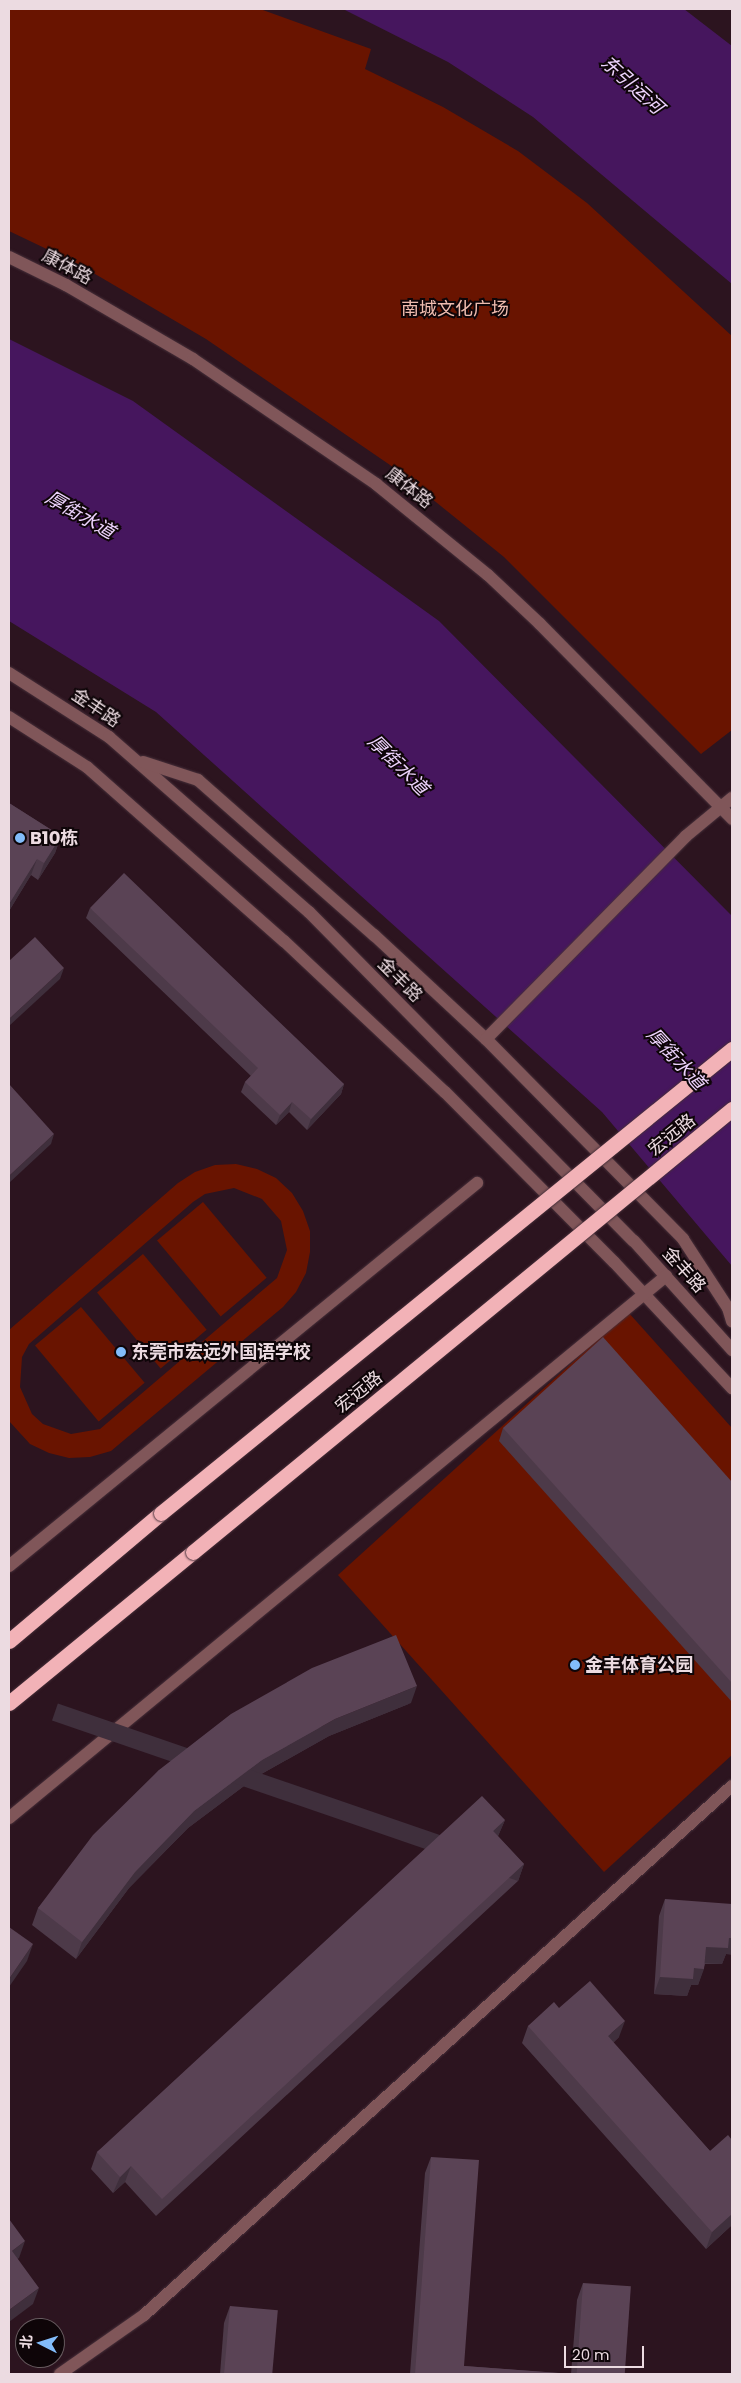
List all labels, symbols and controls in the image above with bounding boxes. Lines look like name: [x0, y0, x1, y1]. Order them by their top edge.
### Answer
water label: 东引运河: [596, 51, 668, 119]
street label: 康体路: [38, 245, 96, 289]
park label: 南城文化广场: [401, 298, 509, 320]
street label: 康体路: [381, 463, 437, 513]
water label: 厚街水道: [41, 486, 119, 544]
street label: 金丰路: [68, 684, 124, 732]
water label: 厚街水道: [363, 730, 433, 800]
place label: B10栋: [30, 827, 78, 849]
marker: B10栋: [14, 832, 26, 844]
street label: 金丰路: [373, 953, 427, 1007]
water label: 厚街水道: [642, 1023, 710, 1095]
street label: 宏远路: [644, 1110, 700, 1160]
street label: 金丰路: [658, 1243, 710, 1297]
place label: 东莞市宏远外国语学校: [131, 1341, 311, 1363]
marker: 东莞市宏远外国语学校: [115, 1346, 127, 1358]
street label: 宏远路: [331, 1367, 387, 1417]
place label: 金丰体育公园: [585, 1654, 693, 1676]
marker: 金丰体育公园: [569, 1659, 581, 1671]
north arrow: [15, 2318, 65, 2368]
text: 北: [15, 2334, 37, 2350]
scale bar: [566, 2336, 646, 2368]
text: 20 m: [572, 2344, 610, 2365]

